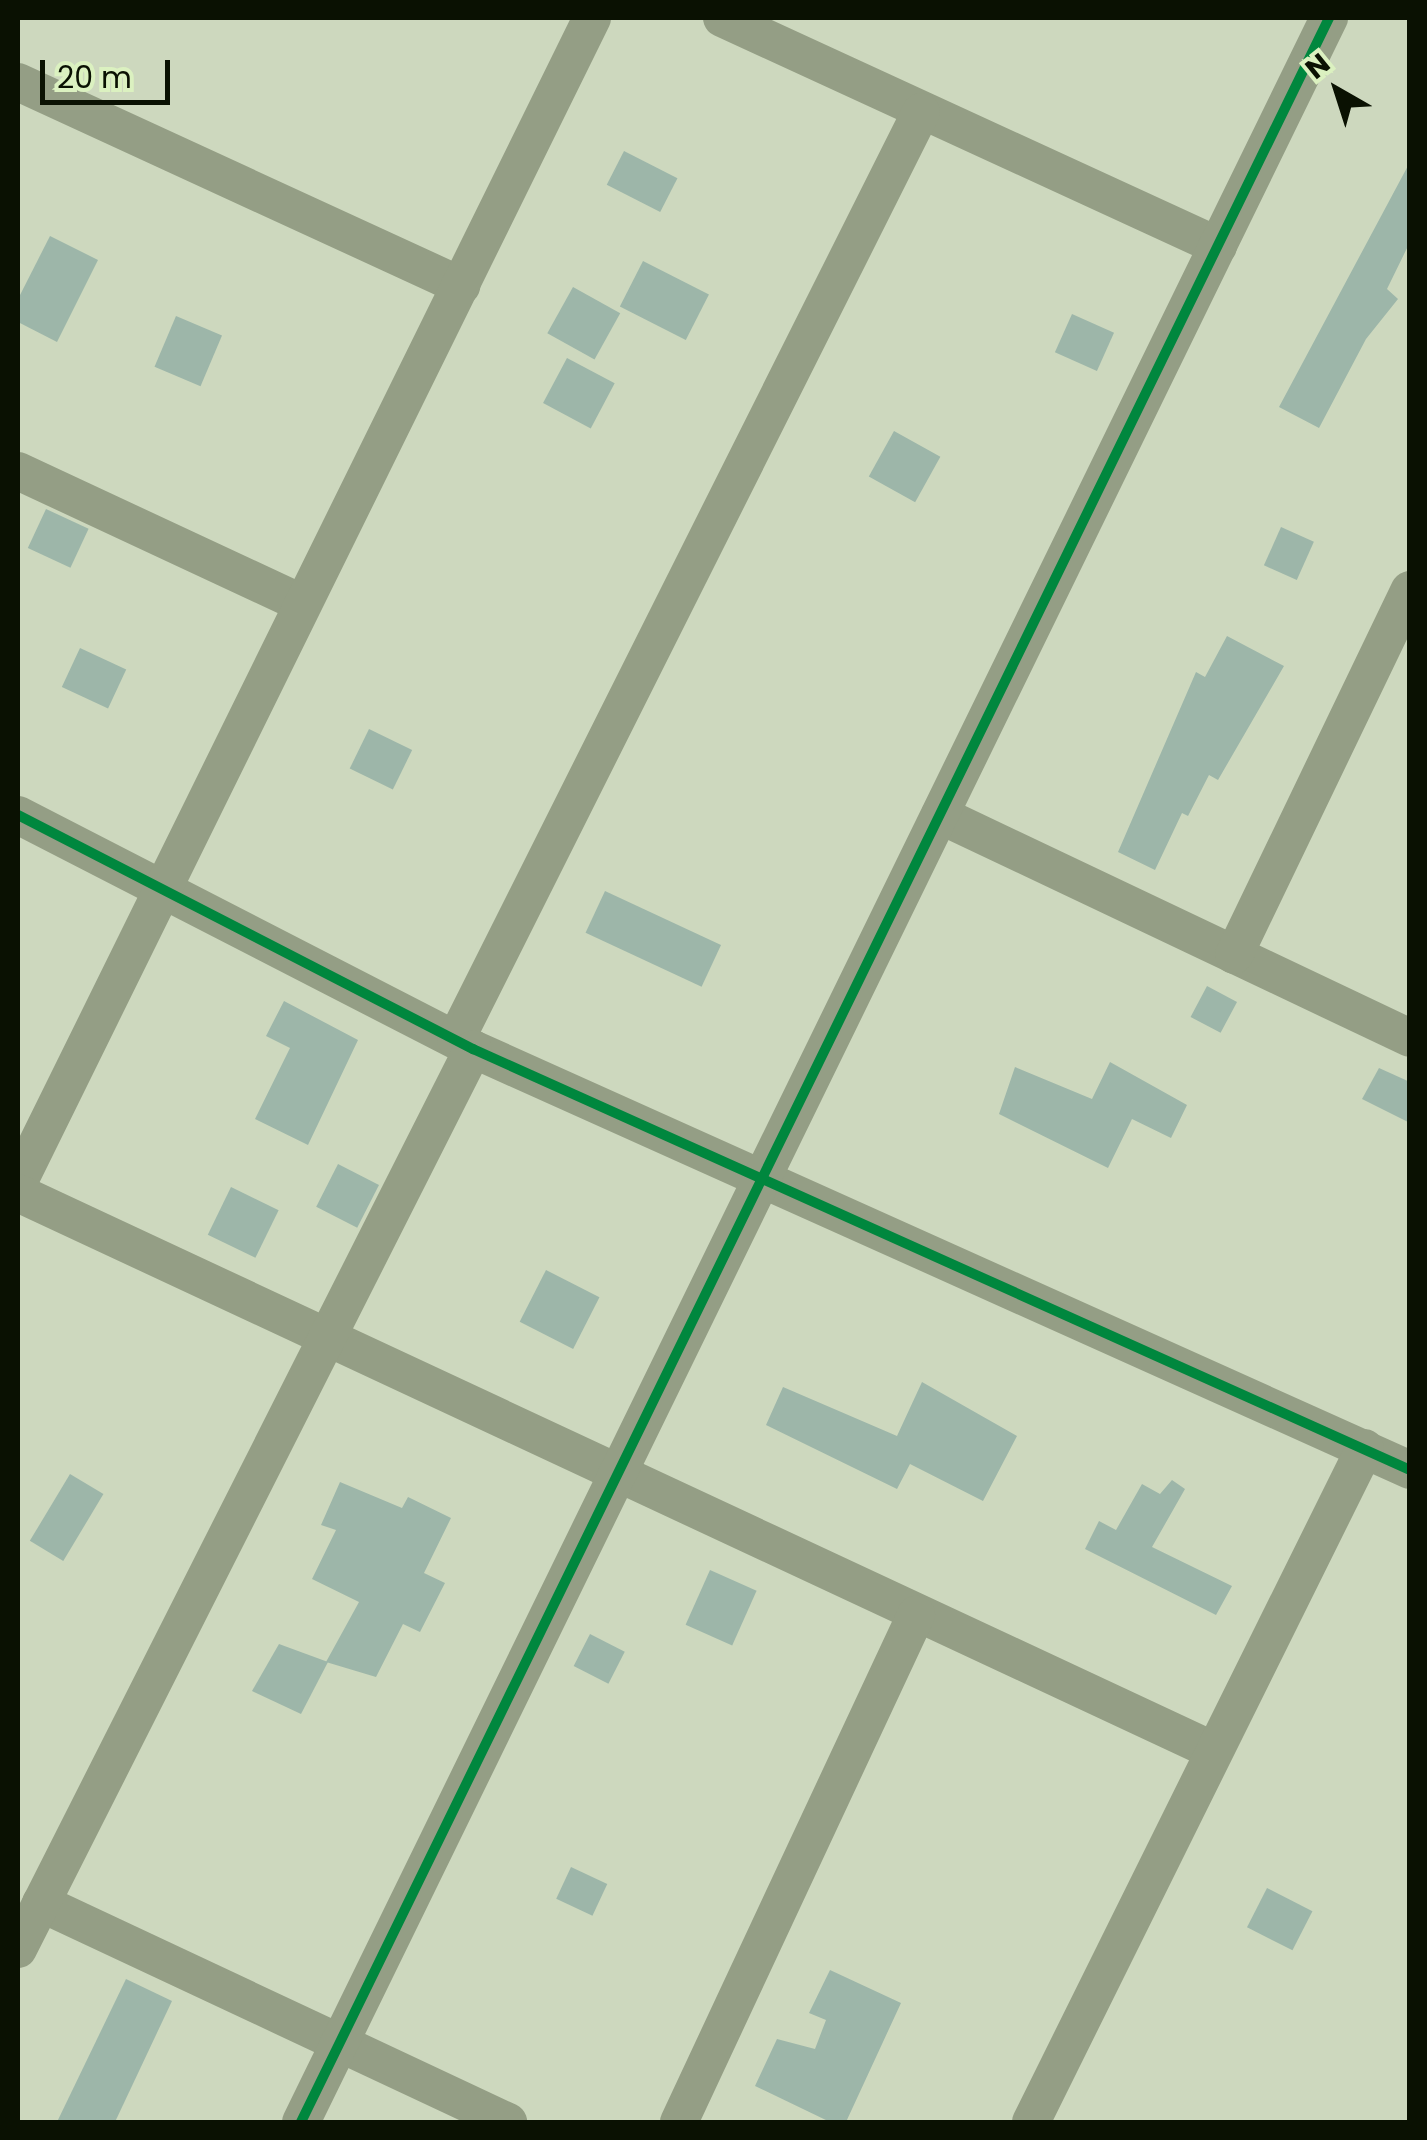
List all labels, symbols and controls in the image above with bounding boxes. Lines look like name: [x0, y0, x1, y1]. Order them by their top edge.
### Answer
scale bar: [45, 40, 175, 102]
north arrow: [1287, 40, 1387, 140]
text: N: [1297, 45, 1338, 88]
text: 20 m: [57, 56, 132, 99]

